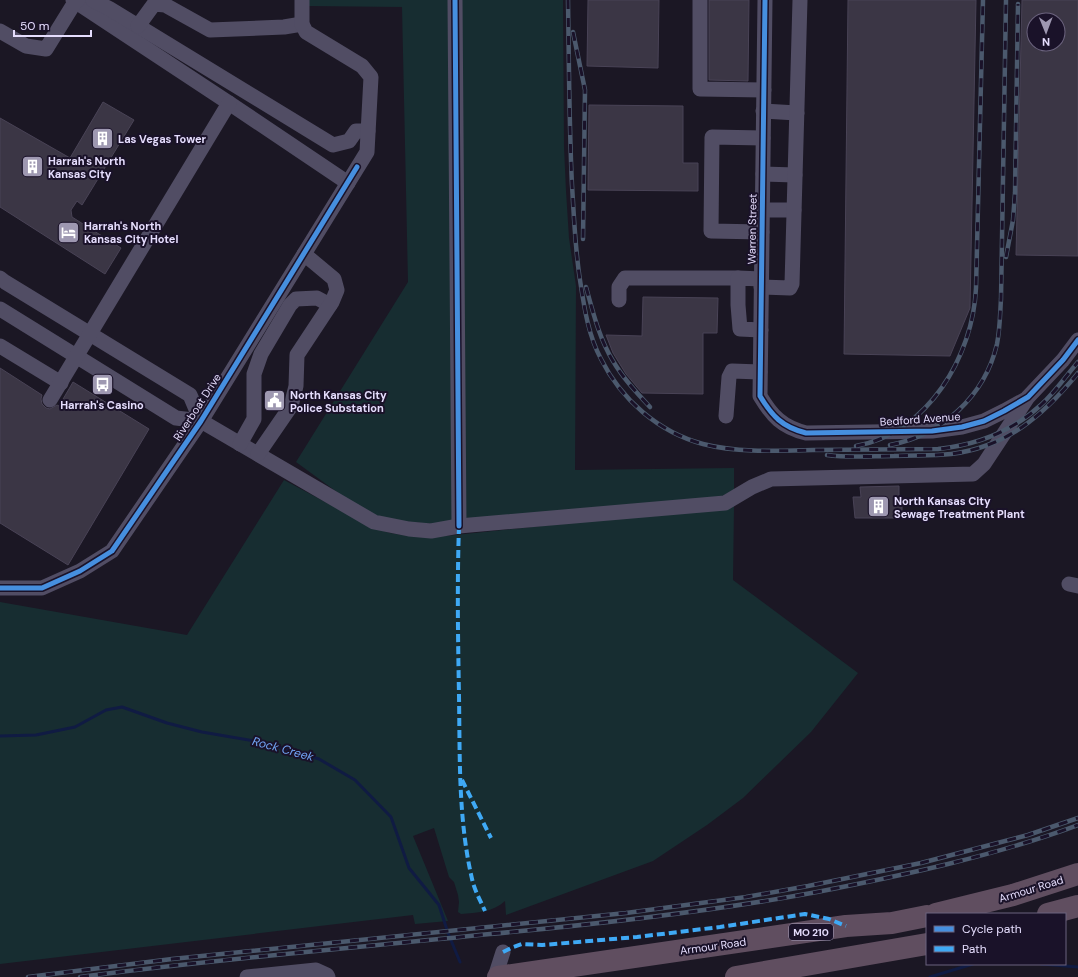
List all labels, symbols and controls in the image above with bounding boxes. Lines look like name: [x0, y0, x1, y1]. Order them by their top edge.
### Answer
scale bar: [14, 12, 91, 38]
north arrow: [1026, 12, 1066, 52]
text: 50 m: [20, 18, 49, 34]
text: N: [1042, 35, 1050, 49]
building icon: Las Vegas Tower: [89, 126, 115, 152]
place label: Las Vegas Tower: [118, 132, 207, 146]
building icon: Harrah's North Kansas City: [19, 154, 45, 180]
place label: Harrah's North Kansas City: [48, 154, 126, 181]
street label: Warren Street: [744, 194, 760, 264]
hotel icon: Harrah's North Kansas City Hotel: [55, 219, 81, 245]
place label: Harrah's North Kansas City Hotel: [84, 219, 178, 246]
street label: Riverboat Drive: [170, 371, 224, 443]
bus stop icon: Harrah's Casino: [89, 372, 115, 398]
public building icon: North Kansas City Police Substation: [262, 388, 288, 414]
place label: North Kansas City Police Substation: [290, 388, 387, 415]
place label: Harrah's Casino: [60, 398, 144, 412]
street label: Bedford Avenue: [879, 409, 961, 429]
building icon: North Kansas City Sewage Treatment Plant: [865, 494, 891, 520]
place label: North Kansas City Sewage Treatment Plant: [894, 494, 1025, 521]
water label: Rock Creek: [250, 733, 316, 765]
street label: Armour Road: [997, 873, 1065, 905]
legend: [926, 913, 1066, 965]
text: Cycle path: [962, 921, 1022, 937]
road number: MO 210: [789, 924, 833, 940]
street label: Armour Road: [679, 934, 747, 958]
text: Path: [962, 941, 987, 957]

